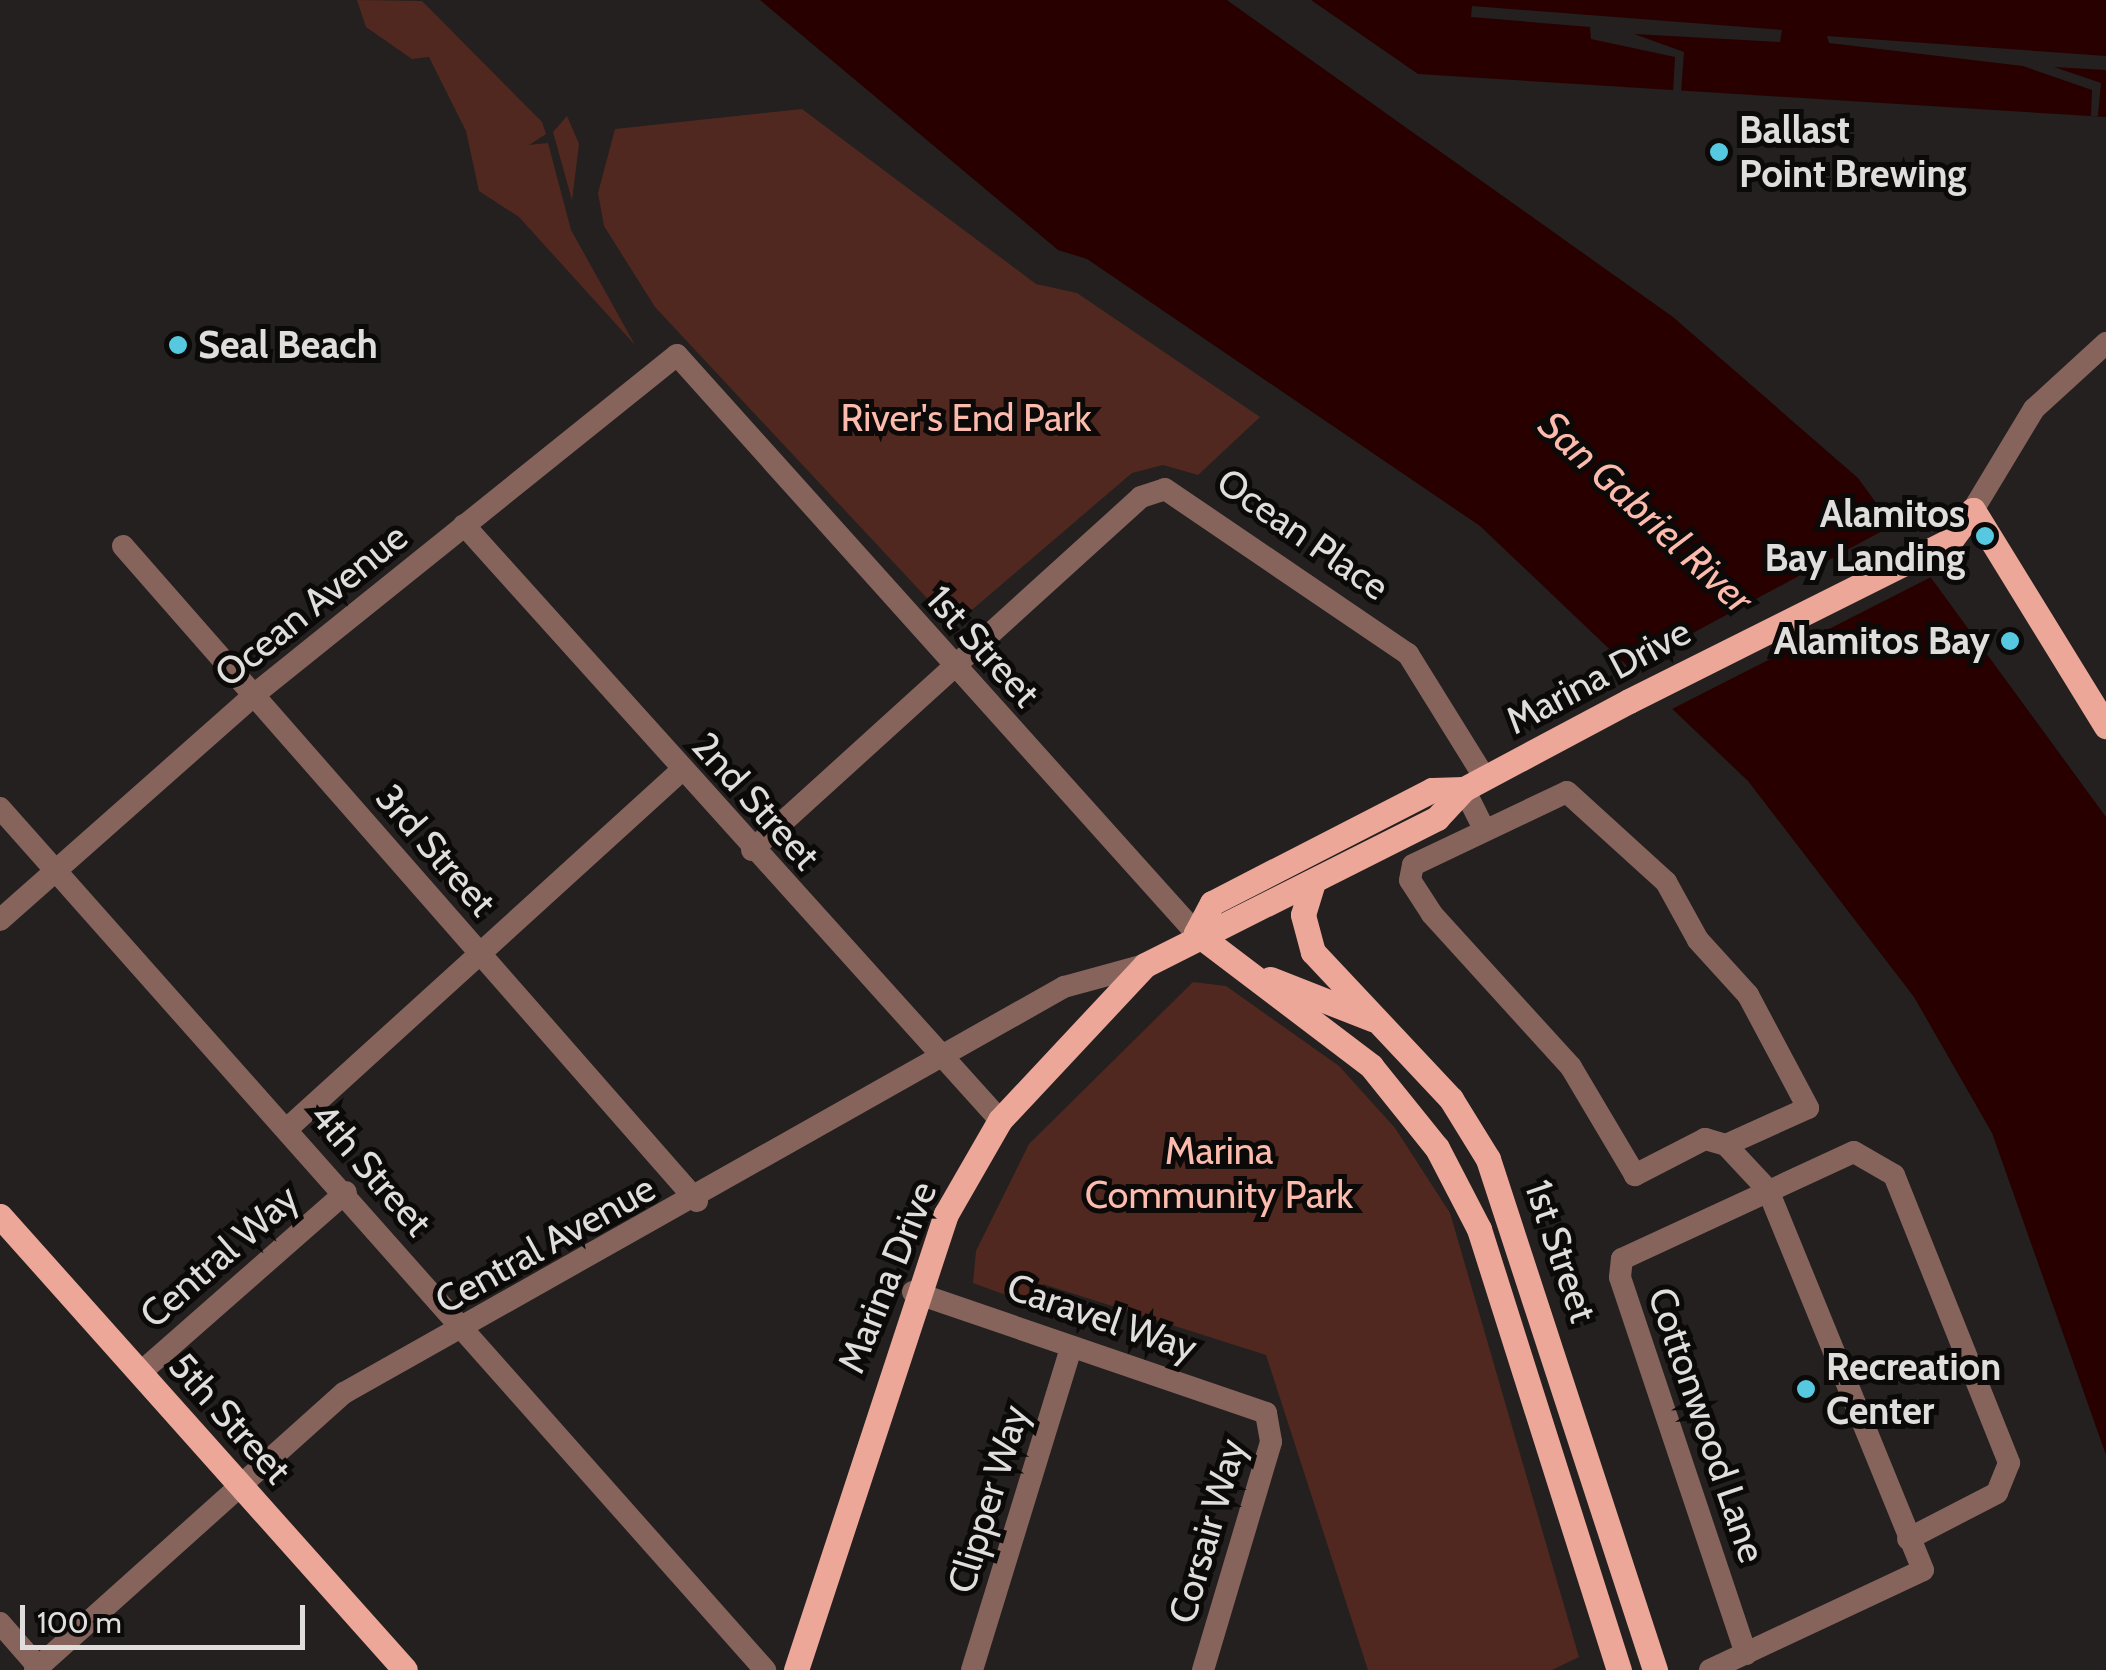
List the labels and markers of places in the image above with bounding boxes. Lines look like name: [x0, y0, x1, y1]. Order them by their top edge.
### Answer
place label: Ballast Point Brewing: [1739, 107, 1966, 196]
marker: Ballast Point Brewing: [1708, 141, 1730, 163]
place label: Seal Beach: [198, 322, 378, 368]
marker: Seal Beach: [167, 334, 189, 356]
place label: Alamitos Bay Landing: [1764, 491, 1965, 580]
marker: Alamitos Bay Landing: [1974, 525, 1996, 547]
place label: Alamitos Bay: [1774, 618, 1990, 664]
marker: Alamitos Bay: [1999, 630, 2021, 652]
place label: Recreation Center: [1826, 1344, 2001, 1434]
marker: Recreation Center: [1795, 1378, 1817, 1400]

